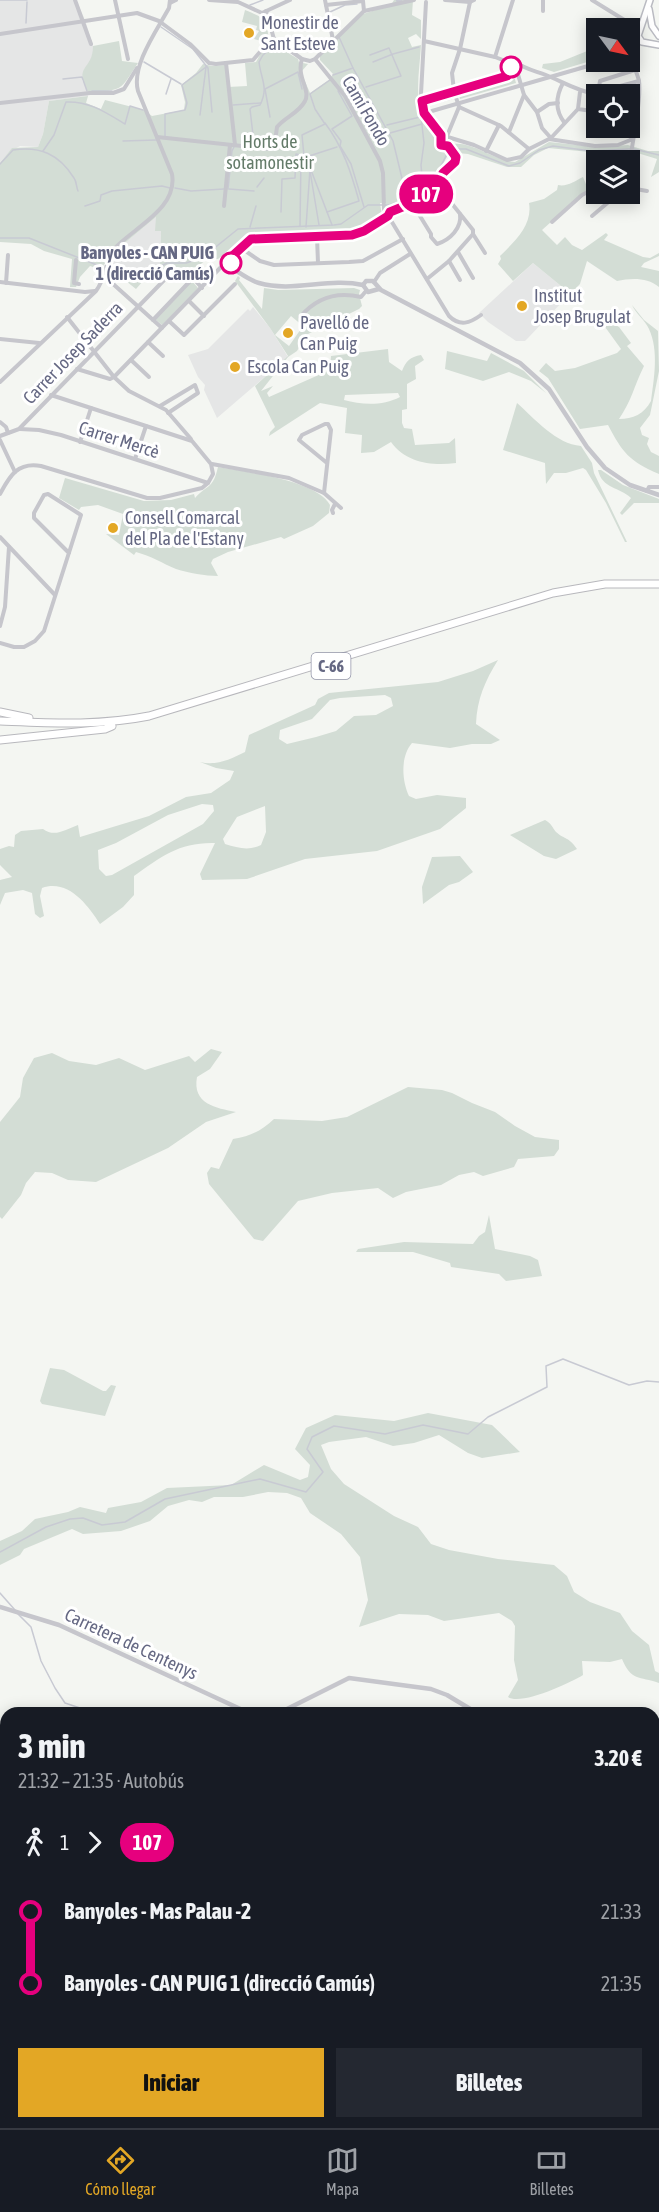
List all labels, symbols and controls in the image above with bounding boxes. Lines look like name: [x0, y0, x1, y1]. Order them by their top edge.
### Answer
place label: Monestir de Sant Esteve: [261, 12, 339, 54]
north arrow: [586, 18, 640, 72]
map controls: [586, 18, 640, 204]
marker: Monestir de Sant Esteve: [242, 26, 256, 40]
unlabelled marker: [500, 56, 522, 78]
street label: Camí Fondo: [338, 72, 395, 149]
button: locate: [586, 84, 640, 138]
park label: Horts de sotamonestir: [226, 131, 315, 173]
button: layers: [586, 150, 640, 204]
line badge: 107: [392, 174, 460, 214]
text: 107: [411, 182, 441, 206]
place label: Banyoles - CAN PUIG 1 (direcció Camús): [81, 242, 214, 284]
marker: Banyoles - CAN PUIG 1 (direcció Camús): [220, 252, 242, 274]
place label: Institut Josep Brugulat: [534, 285, 631, 327]
street label: Carrer Josep Saderra: [19, 297, 127, 408]
marker: Institut Josep Brugulat: [515, 299, 529, 313]
place label: Pavelló de Can Puig: [300, 312, 369, 354]
marker: Pavelló de Can Puig: [281, 326, 295, 340]
place label: Escola Can Puig: [247, 356, 349, 377]
marker: Escola Can Puig: [228, 360, 242, 374]
street label: Carrer Mercè: [76, 417, 162, 462]
place label: Consell Comarcal del Pla de l'Estany: [125, 507, 244, 549]
marker: Consell Comarcal del Pla de l'Estany: [106, 521, 120, 535]
road number: C-66: [312, 653, 350, 679]
street label: Carretera de Centenys: [61, 1604, 201, 1684]
text: 3 min: [18, 1727, 85, 1765]
text: 3.20 €: [594, 1745, 642, 1771]
text: 21:32 – 21:35 · Autobús: [18, 1769, 184, 1792]
icon: walk: [18, 1826, 51, 1859]
icon: forward: [78, 1826, 111, 1859]
text: 107: [132, 1830, 162, 1854]
text: 1: [60, 1831, 69, 1854]
text: Banyoles - Mas Palau -2: [64, 1898, 251, 1924]
text: 21:33: [601, 1900, 642, 1923]
text: Banyoles - CAN PUIG 1 (direcció Camús): [64, 1970, 375, 1996]
text: 21:35: [601, 1972, 642, 1995]
button: Iniciar: [18, 2048, 324, 2117]
button: Billetes: [336, 2048, 642, 2117]
tab: Cómo llegar: [85, 2144, 155, 2198]
tab: Mapa: [326, 2144, 359, 2198]
tab: Billetes: [530, 2144, 574, 2198]

